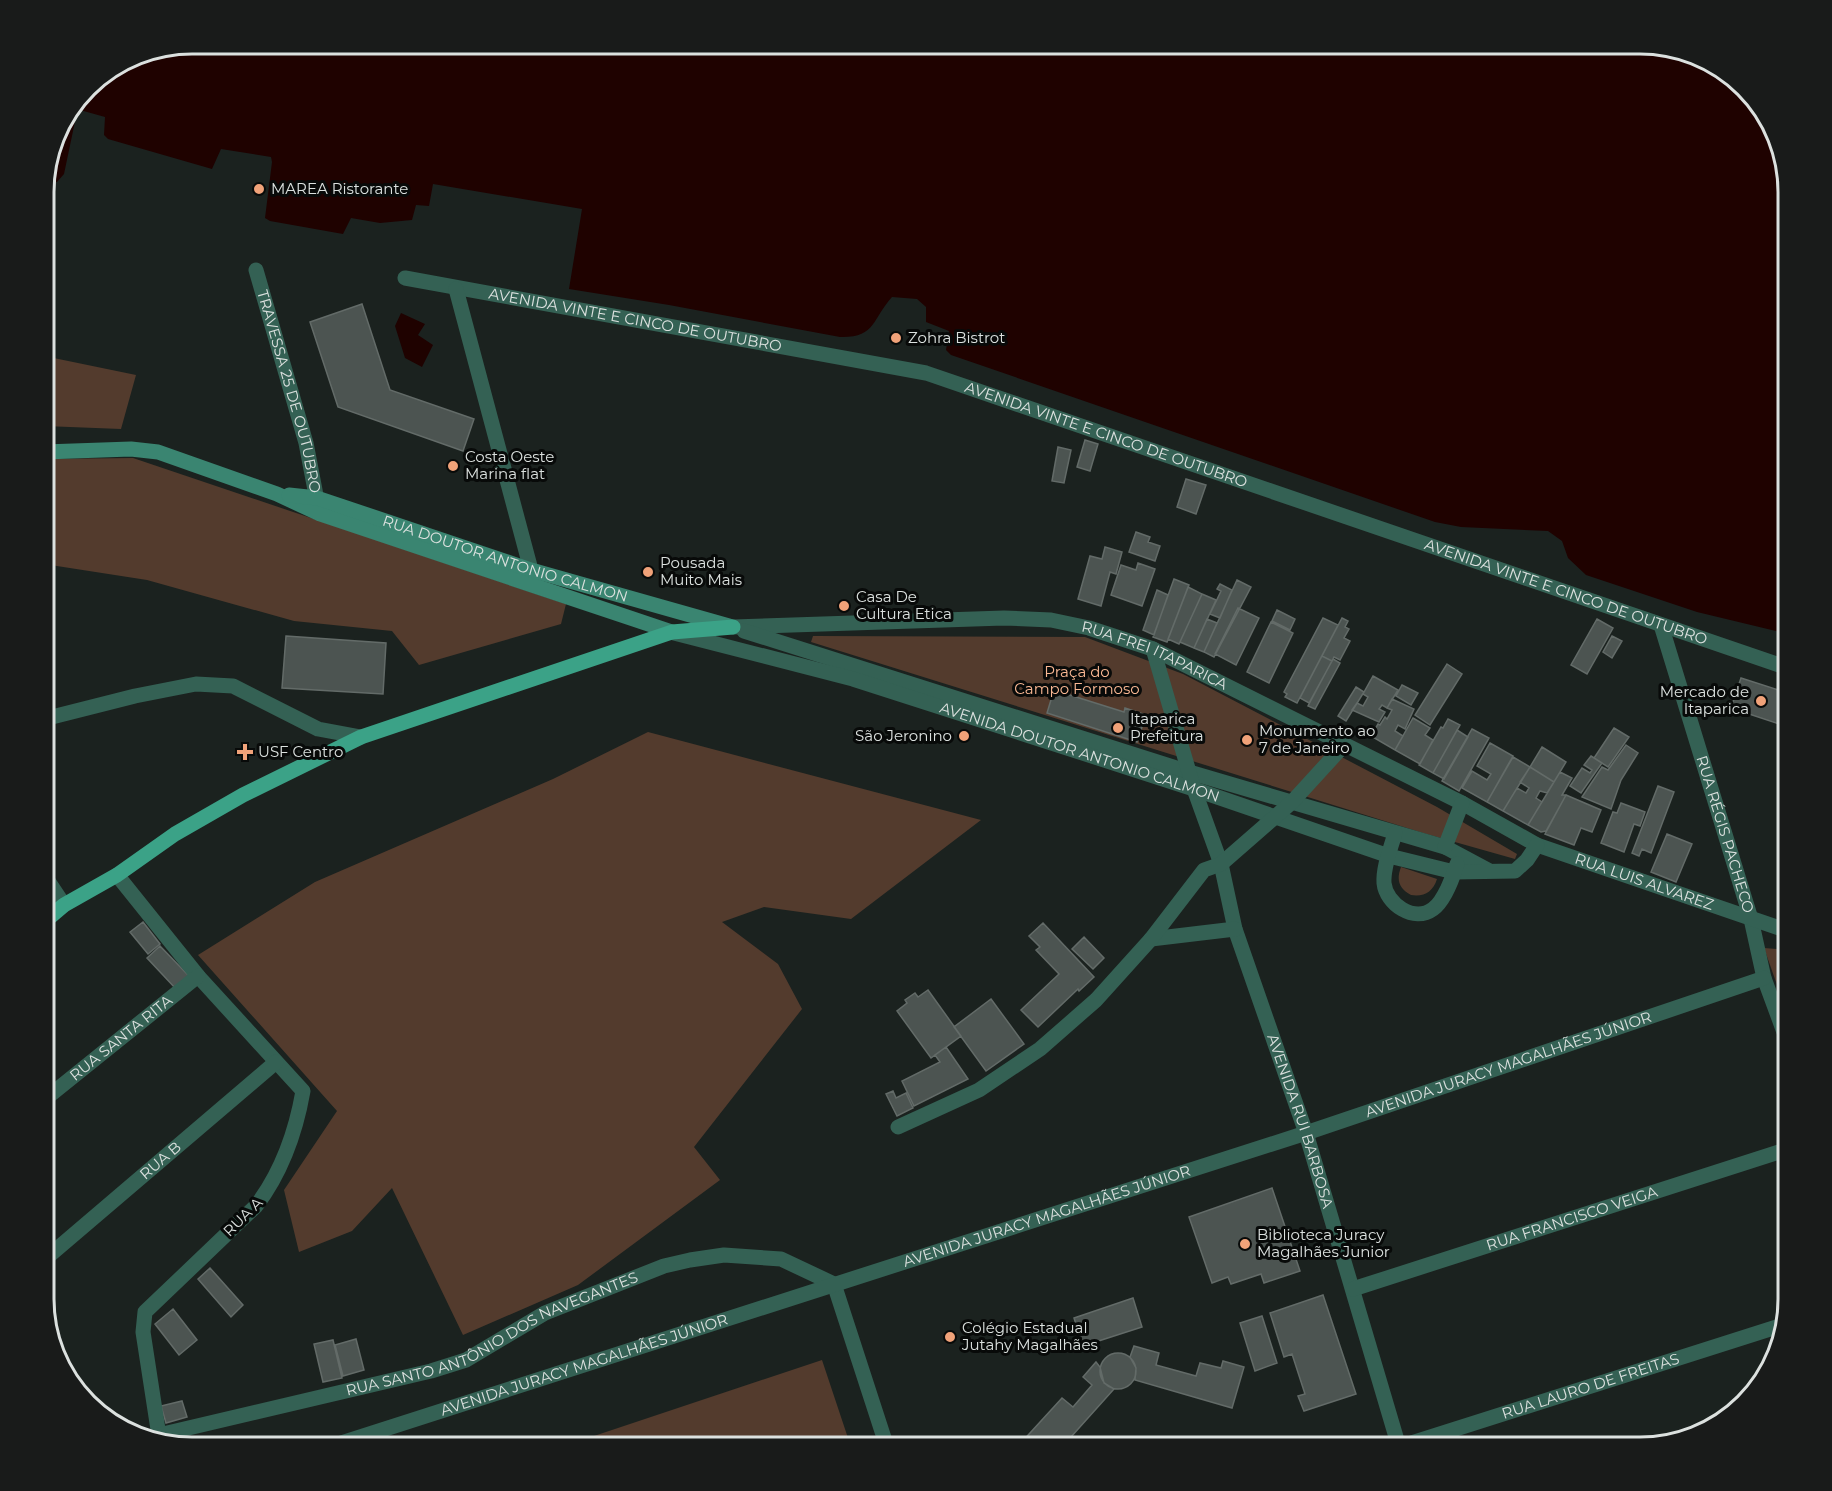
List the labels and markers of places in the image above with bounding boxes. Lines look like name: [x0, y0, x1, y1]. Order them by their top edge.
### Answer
place label: MAREA Ristorante: [271, 179, 408, 198]
marker: MAREA Ristorante: [252, 182, 266, 196]
place label: Zohra Bistrot: [908, 328, 1005, 347]
marker: Zohra Bistrot: [889, 331, 903, 345]
place label: Costa Oeste Marina flat: [465, 447, 554, 483]
marker: Costa Oeste Marina flat: [446, 459, 460, 473]
place label: Pousada Muito Mais: [660, 553, 742, 589]
marker: Pousada Muito Mais: [641, 565, 655, 579]
place label: Casa De Cultura Etica: [856, 587, 952, 623]
marker: Casa De Cultura Etica: [837, 599, 851, 613]
place label: Mercado de Itaparica: [1660, 682, 1749, 718]
marker: Mercado de Itaparica: [1754, 694, 1768, 708]
place label: Itaparica Prefeitura: [1130, 709, 1204, 745]
marker: Itaparica Prefeitura: [1111, 721, 1125, 735]
place label: Monumento ao 7 de Janeiro: [1259, 721, 1375, 757]
place label: São Jeronino: [855, 726, 952, 745]
marker: São Jeronino: [957, 729, 971, 743]
marker: Monumento ao 7 de Janeiro: [1240, 733, 1254, 747]
place label: USF Centro: [258, 742, 343, 761]
marker: USF Centro: [236, 743, 254, 761]
place label: Biblioteca Juracy Magalhães Junior: [1257, 1225, 1390, 1261]
marker: Biblioteca Juracy Magalhães Junior: [1238, 1237, 1252, 1251]
place label: Colégio Estadual Jutahy Magalhães: [961, 1318, 1098, 1354]
marker: Colégio Estadual Jutahy Magalhães: [943, 1330, 957, 1344]

